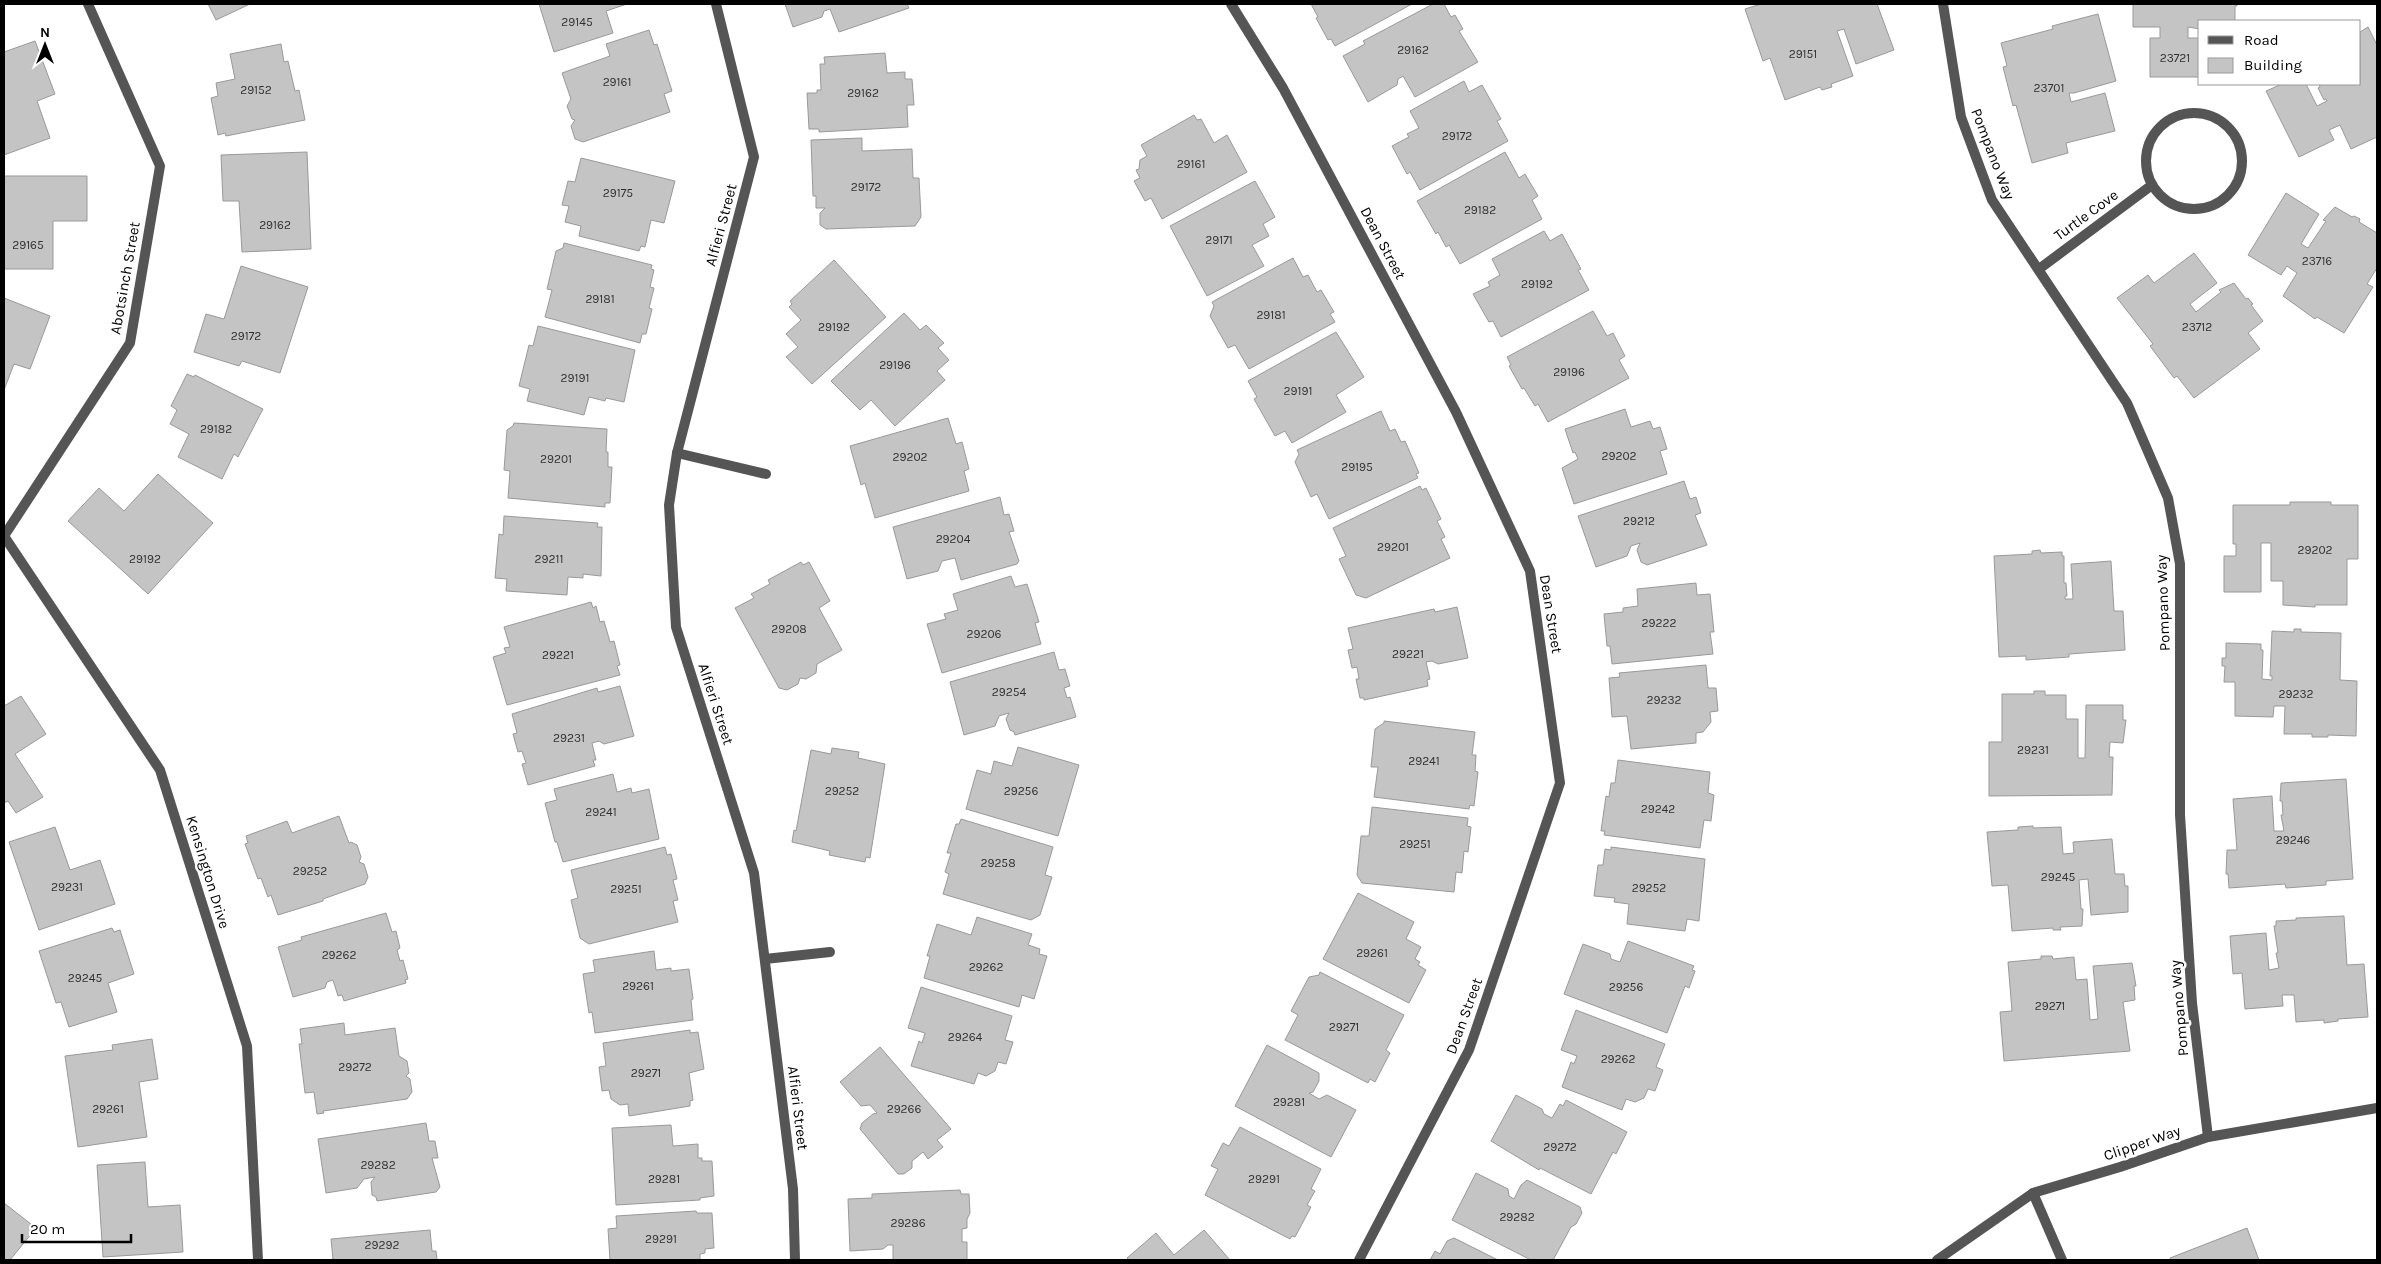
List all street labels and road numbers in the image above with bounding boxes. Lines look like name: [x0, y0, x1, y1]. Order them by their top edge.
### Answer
street label: Pompano Way: [1967, 106, 2019, 202]
street label: Alfieri Street: [701, 181, 741, 268]
street label: Turtle Cove: [2050, 186, 2122, 244]
street label: Dean Street: [1356, 204, 1410, 283]
street label: Abotsinch Street: [106, 220, 144, 336]
street label: Pompano Way: [2152, 554, 2174, 652]
street label: Dean Street: [1536, 573, 1566, 655]
street label: Alfieri Street: [694, 661, 738, 747]
street label: Kensington Drive: [182, 813, 234, 931]
street label: Pompano Way: [2166, 959, 2192, 1057]
street label: Dean Street: [1442, 975, 1486, 1057]
street label: Alfieri Street: [784, 1065, 812, 1152]
street label: Clipper Way: [2101, 1121, 2183, 1165]

